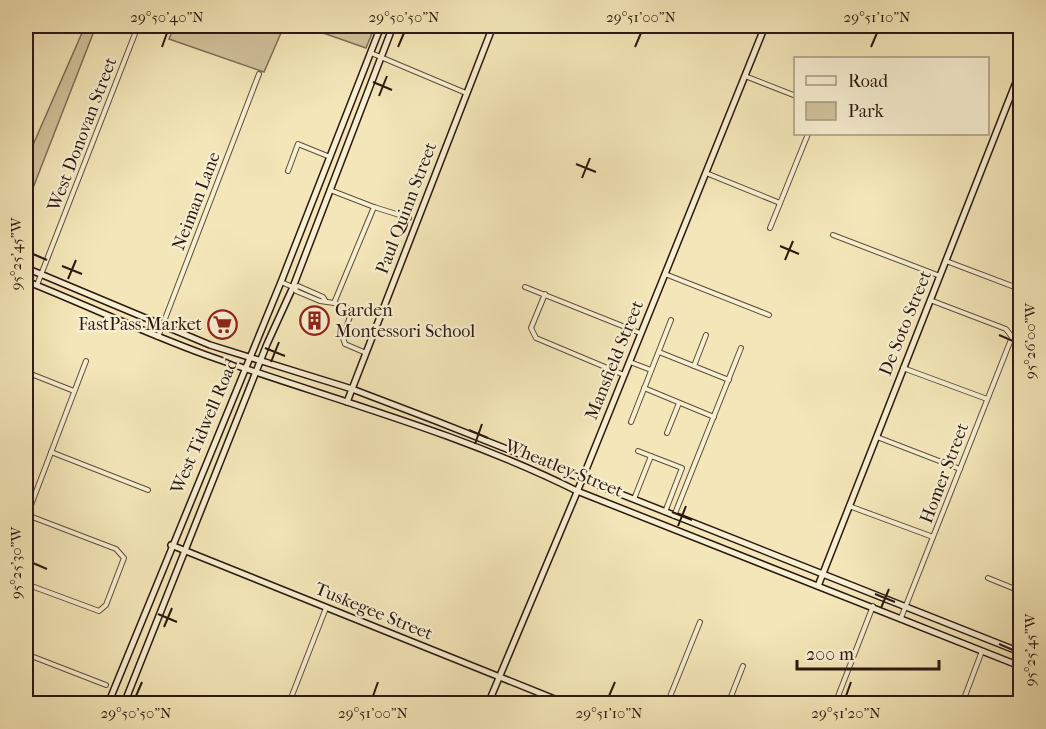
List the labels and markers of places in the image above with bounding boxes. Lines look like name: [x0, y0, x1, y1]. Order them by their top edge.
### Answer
place label: Garden Montessori School: [335, 300, 475, 342]
building icon: Garden Montessori School: [298, 304, 330, 336]
supermarket icon: FastPass Market: [207, 308, 239, 340]
place label: FastPass Market: [78, 314, 203, 335]

